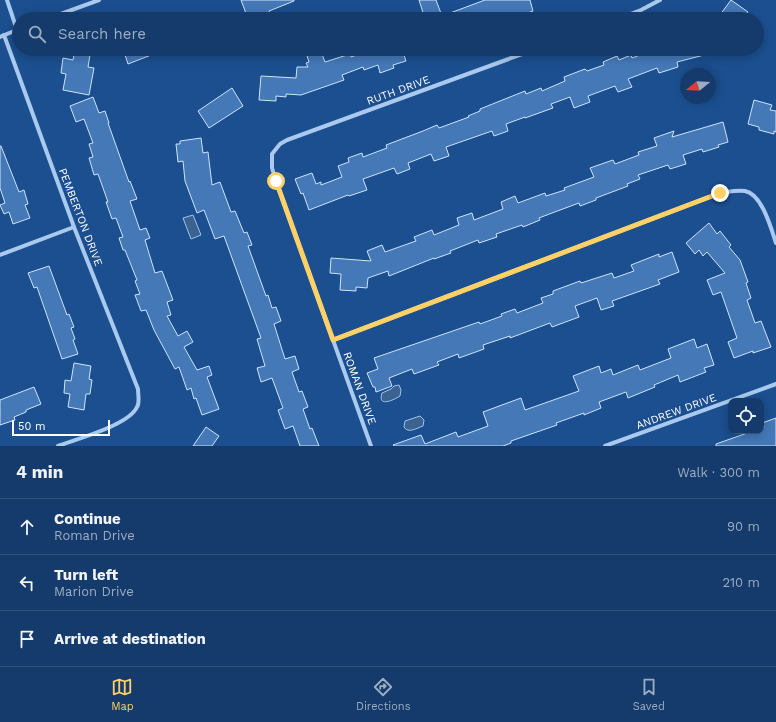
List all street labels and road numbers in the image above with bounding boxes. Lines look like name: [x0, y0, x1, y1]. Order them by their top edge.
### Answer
street label: RUTH DRIVE: [365, 73, 432, 108]
street label: PEMBERTON DRIVE: [56, 167, 105, 268]
street label: ROMAN DRIVE: [340, 350, 379, 426]
street label: ANDREW DRIVE: [634, 391, 718, 432]

